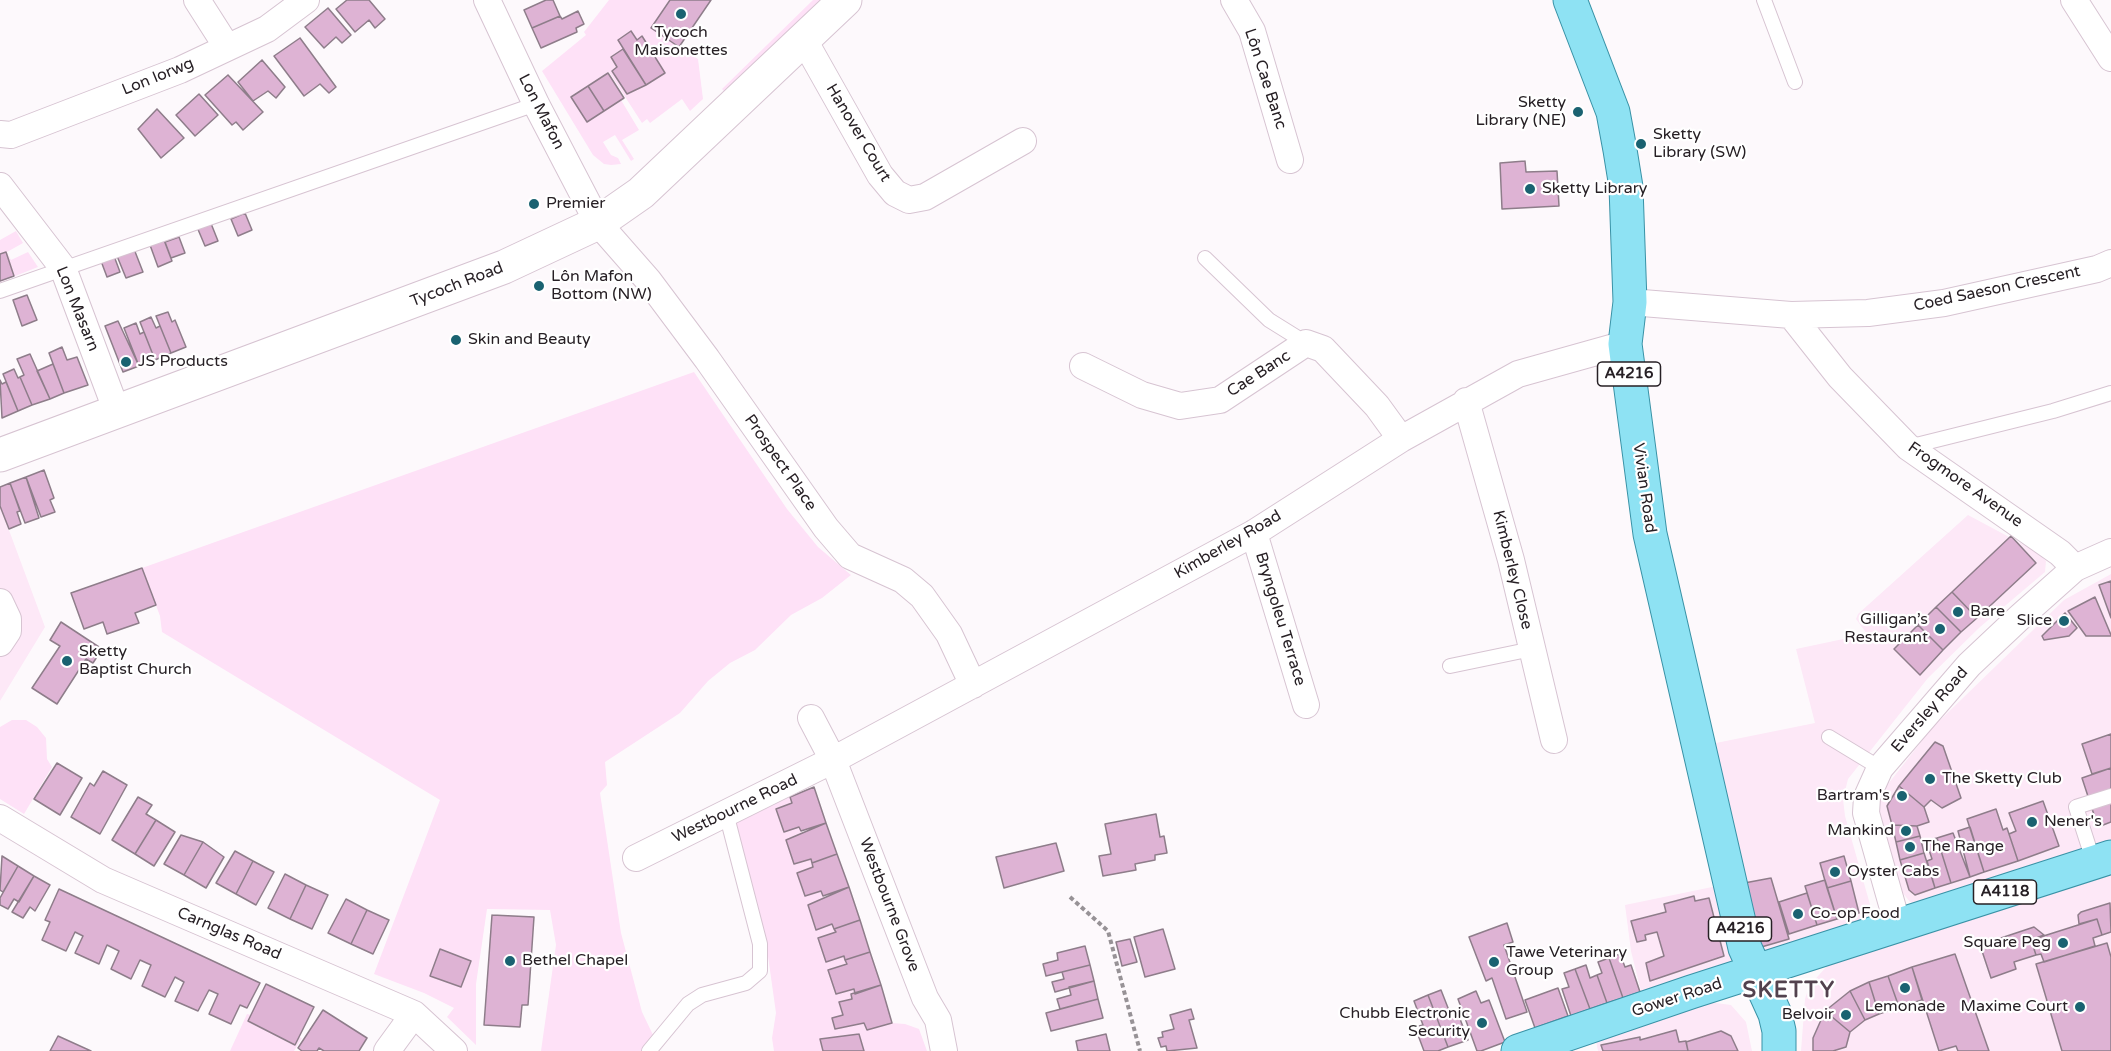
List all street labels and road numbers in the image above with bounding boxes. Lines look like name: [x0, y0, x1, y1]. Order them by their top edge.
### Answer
street label: Lôn Cae Banc: [1240, 26, 1290, 132]
street label: Lon Iorwg: [119, 54, 197, 100]
street label: Lon Mafon: [514, 71, 568, 153]
street label: Hanover Court: [821, 81, 895, 185]
street label: Tycoch Road: [408, 258, 506, 312]
street label: Coed Saeson Crescent: [1912, 262, 2082, 316]
street label: Lon Masarn: [51, 264, 103, 354]
street label: Cae Banc: [1224, 346, 1294, 402]
road number: A4216: [1598, 362, 1660, 386]
street label: Prospect Place: [740, 411, 820, 515]
street label: Frogmore Avenue: [1904, 438, 2026, 532]
street label: Vivian Road: [1628, 442, 1660, 534]
street label: Kimberley Road: [1171, 507, 1285, 583]
street label: Kimberley Close: [1488, 509, 1536, 631]
street label: Bryngoleu Terrace: [1251, 550, 1309, 688]
street label: Eversley Road: [1888, 663, 1972, 757]
street label: Westbourne Road: [669, 770, 801, 848]
street label: Westbourne Grove: [855, 835, 923, 975]
road number: A4118: [1974, 880, 2036, 904]
street label: Carnglas Road: [174, 903, 284, 965]
road number: A4216: [1708, 917, 1772, 941]
street label: Gower Road: [1629, 974, 1725, 1022]

